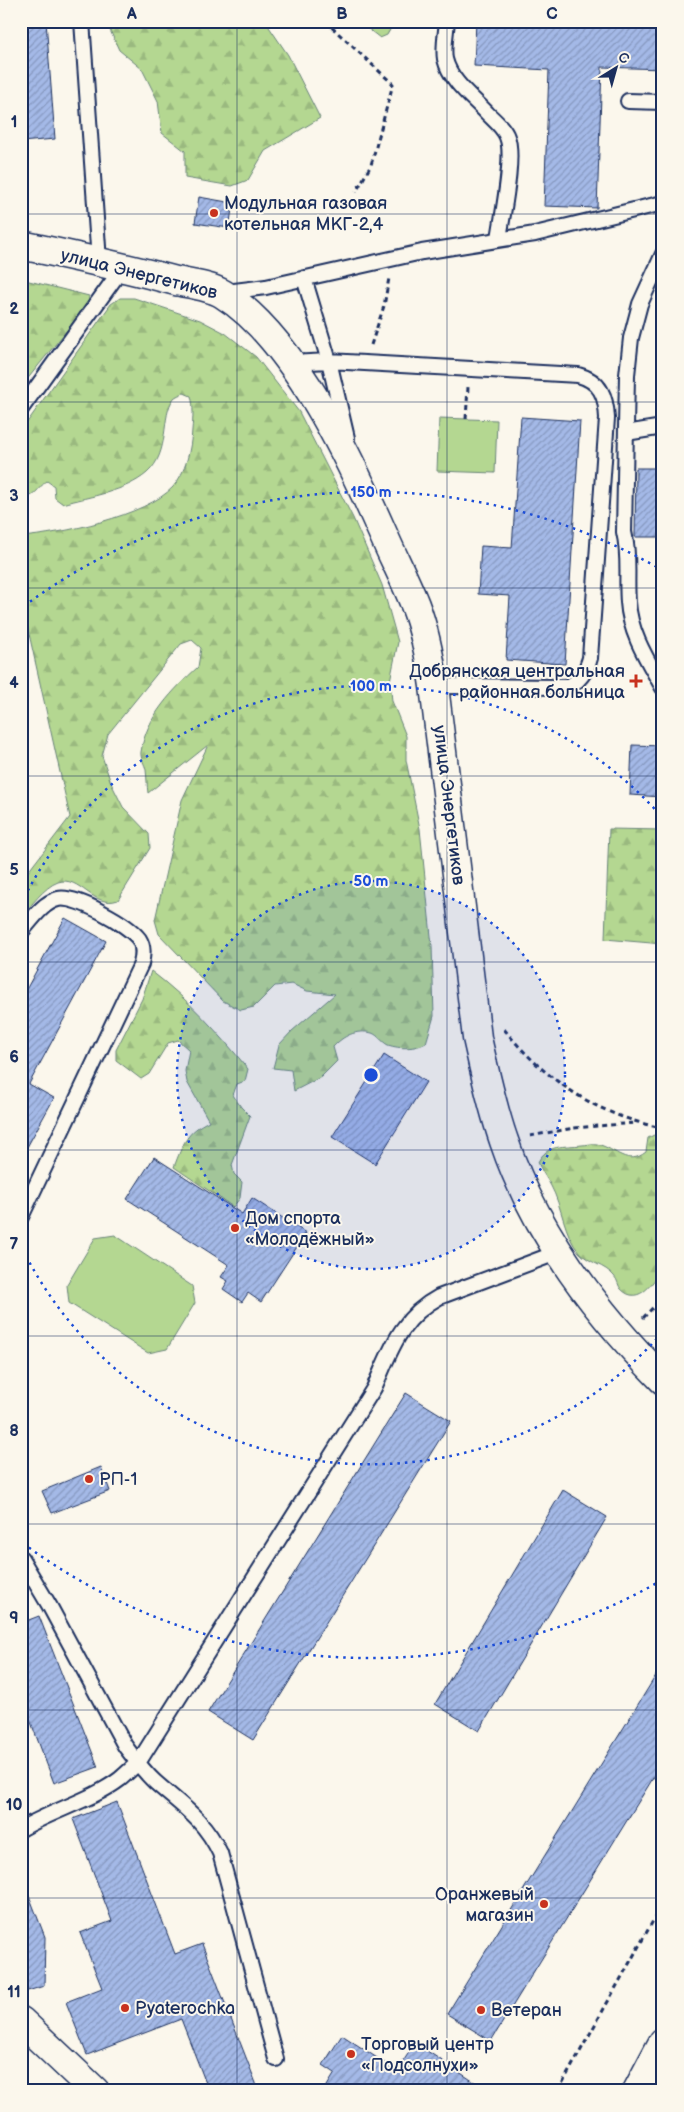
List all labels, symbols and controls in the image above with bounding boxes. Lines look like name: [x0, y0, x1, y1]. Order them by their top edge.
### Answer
text: A: [126, 5, 137, 24]
text: B: [336, 5, 348, 24]
text: C: [546, 5, 558, 24]
north arrow: [592, 42, 642, 92]
text: С: [615, 48, 633, 68]
text: 1: [11, 113, 17, 132]
place label: Модульная газовая котельная МКГ-2,4: [224, 193, 387, 235]
marker: Модульная газовая котельная МКГ-2,4: [208, 207, 220, 219]
street label: улица Энергетиков: [58, 244, 220, 304]
text: 2: [9, 300, 19, 319]
text: 150 m: [350, 483, 392, 502]
text: 3: [9, 487, 19, 506]
place label: Добрянская центральная районная больница: [409, 661, 625, 703]
text: 4: [9, 674, 19, 693]
marker: Добрянская центральная районная больница: [629, 674, 643, 688]
text: 100 m: [350, 677, 392, 696]
street label: улица Энергетиков: [429, 724, 469, 887]
text: 5: [9, 861, 19, 880]
text: 50 m: [354, 872, 389, 891]
text: 6: [9, 1048, 19, 1067]
centre of rings: [362, 1066, 380, 1084]
place label: Дом спорта «Молодёжный»: [245, 1208, 375, 1250]
marker: Дом спорта «Молодёжный»: [229, 1222, 241, 1234]
text: 7: [10, 1235, 19, 1254]
text: 8: [9, 1422, 19, 1441]
place label: РП-1: [99, 1469, 137, 1490]
marker: РП-1: [83, 1473, 95, 1485]
text: 9: [9, 1609, 19, 1628]
text: 10: [6, 1796, 22, 1815]
place label: Оранжевый магазин: [435, 1884, 534, 1926]
marker: Оранжевый магазин: [538, 1898, 550, 1910]
text: 11: [7, 1983, 21, 2002]
place label: Pyaterochka: [135, 1998, 235, 2019]
place label: Ветеран: [491, 2000, 562, 2021]
marker: Pyaterochka: [119, 2002, 131, 2014]
marker: Ветеран: [475, 2004, 487, 2016]
place label: Торговый центр «Подсолнухи»: [361, 2034, 494, 2076]
marker: Торговый центр «Подсолнухи»: [345, 2048, 357, 2060]

